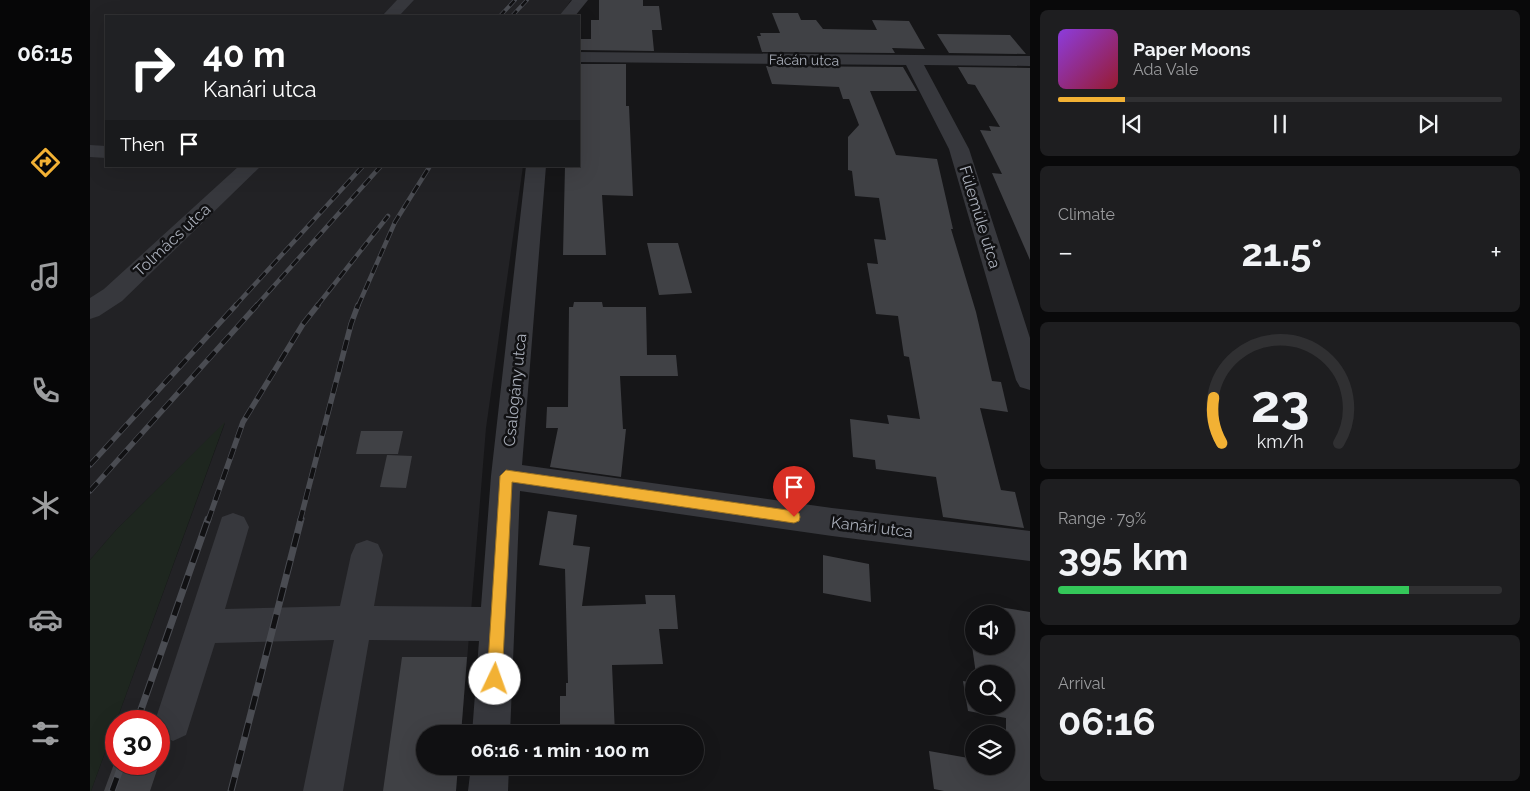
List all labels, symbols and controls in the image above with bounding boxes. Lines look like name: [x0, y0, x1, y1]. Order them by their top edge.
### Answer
text: 40 m: [203, 34, 285, 75]
icon: right: [120, 35, 185, 100]
text: Paper Moons: [1133, 38, 1251, 60]
text: 06:15: [17, 40, 73, 66]
street label: Fácán utca: [769, 51, 839, 69]
text: Ada Vale: [1133, 60, 1198, 79]
text: Kanári utca: [203, 76, 316, 102]
icon: previous: [1118, 110, 1146, 138]
icon: pause: [1266, 110, 1294, 138]
icon: next: [1414, 110, 1442, 138]
icon: arrive: [175, 130, 203, 158]
text: Then: [120, 133, 165, 155]
icon: directions: [28, 145, 63, 180]
street label: Fülemüle utca: [955, 163, 1005, 271]
street label: Tolmács utca: [130, 200, 214, 280]
text: Climate: [1058, 205, 1115, 224]
text: 21.5°: [1241, 230, 1322, 275]
text: −: [1058, 236, 1073, 269]
text: +: [1490, 236, 1502, 269]
icon: music: [28, 259, 63, 294]
street label: Csalogány utca: [500, 333, 530, 447]
icon: phone: [28, 373, 63, 408]
text: 23: [1251, 373, 1309, 434]
text: km/h: [1256, 431, 1304, 452]
pin: [773, 466, 815, 517]
icon: arrive: [780, 473, 808, 501]
icon: climate: [28, 488, 63, 523]
text: Range · 79%: [1058, 509, 1146, 528]
street label: Kanári utca: [830, 513, 914, 541]
text: 395 km: [1058, 534, 1188, 579]
icon: car: [28, 602, 63, 637]
map controls: [965, 605, 1015, 775]
button: sound: [965, 605, 1015, 655]
position arrow: [468, 652, 520, 704]
button: search: [965, 665, 1015, 715]
text: Arrival: [1058, 674, 1105, 693]
text: 06:16: [1058, 699, 1156, 744]
speed limit sign: 30: [105, 710, 170, 775]
icon: filters: [28, 716, 63, 751]
button: layers: [965, 725, 1015, 775]
text: 06:16 · 1 min · 100 m: [471, 739, 649, 761]

